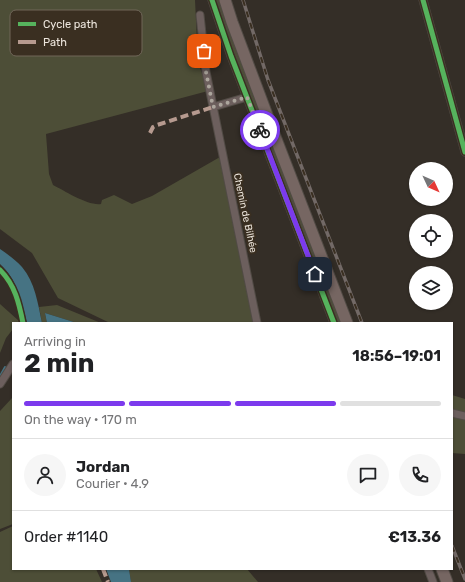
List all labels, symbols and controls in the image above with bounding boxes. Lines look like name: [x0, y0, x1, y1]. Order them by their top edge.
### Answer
legend: [10, 10, 142, 56]
text: Cycle path: [43, 18, 97, 31]
pin: [187, 34, 221, 68]
text: Path: [43, 36, 67, 49]
icon: bag: [193, 40, 215, 62]
courier: [240, 110, 280, 150]
icon: bike: [249, 119, 271, 141]
north arrow: [409, 162, 453, 206]
map controls: [409, 162, 453, 310]
street label: Chemin de Bilhée: [231, 172, 259, 254]
button: locate: [409, 214, 453, 258]
pin: [298, 257, 332, 291]
icon: home: [304, 263, 326, 285]
button: layers: [409, 266, 453, 310]
text: Arriving in: [24, 334, 86, 349]
text: 18:56–19:01: [352, 347, 441, 365]
text: 2 min: [24, 348, 94, 379]
text: On the way · 170 m: [24, 412, 137, 427]
button: person: [24, 454, 66, 496]
button: chat: [347, 454, 389, 496]
button: phone: [399, 454, 441, 496]
text: Jordan: [76, 458, 130, 476]
text: Courier · 4.9: [76, 476, 149, 491]
text: Order #1140: [24, 528, 108, 546]
text: €13.36: [388, 528, 441, 546]

